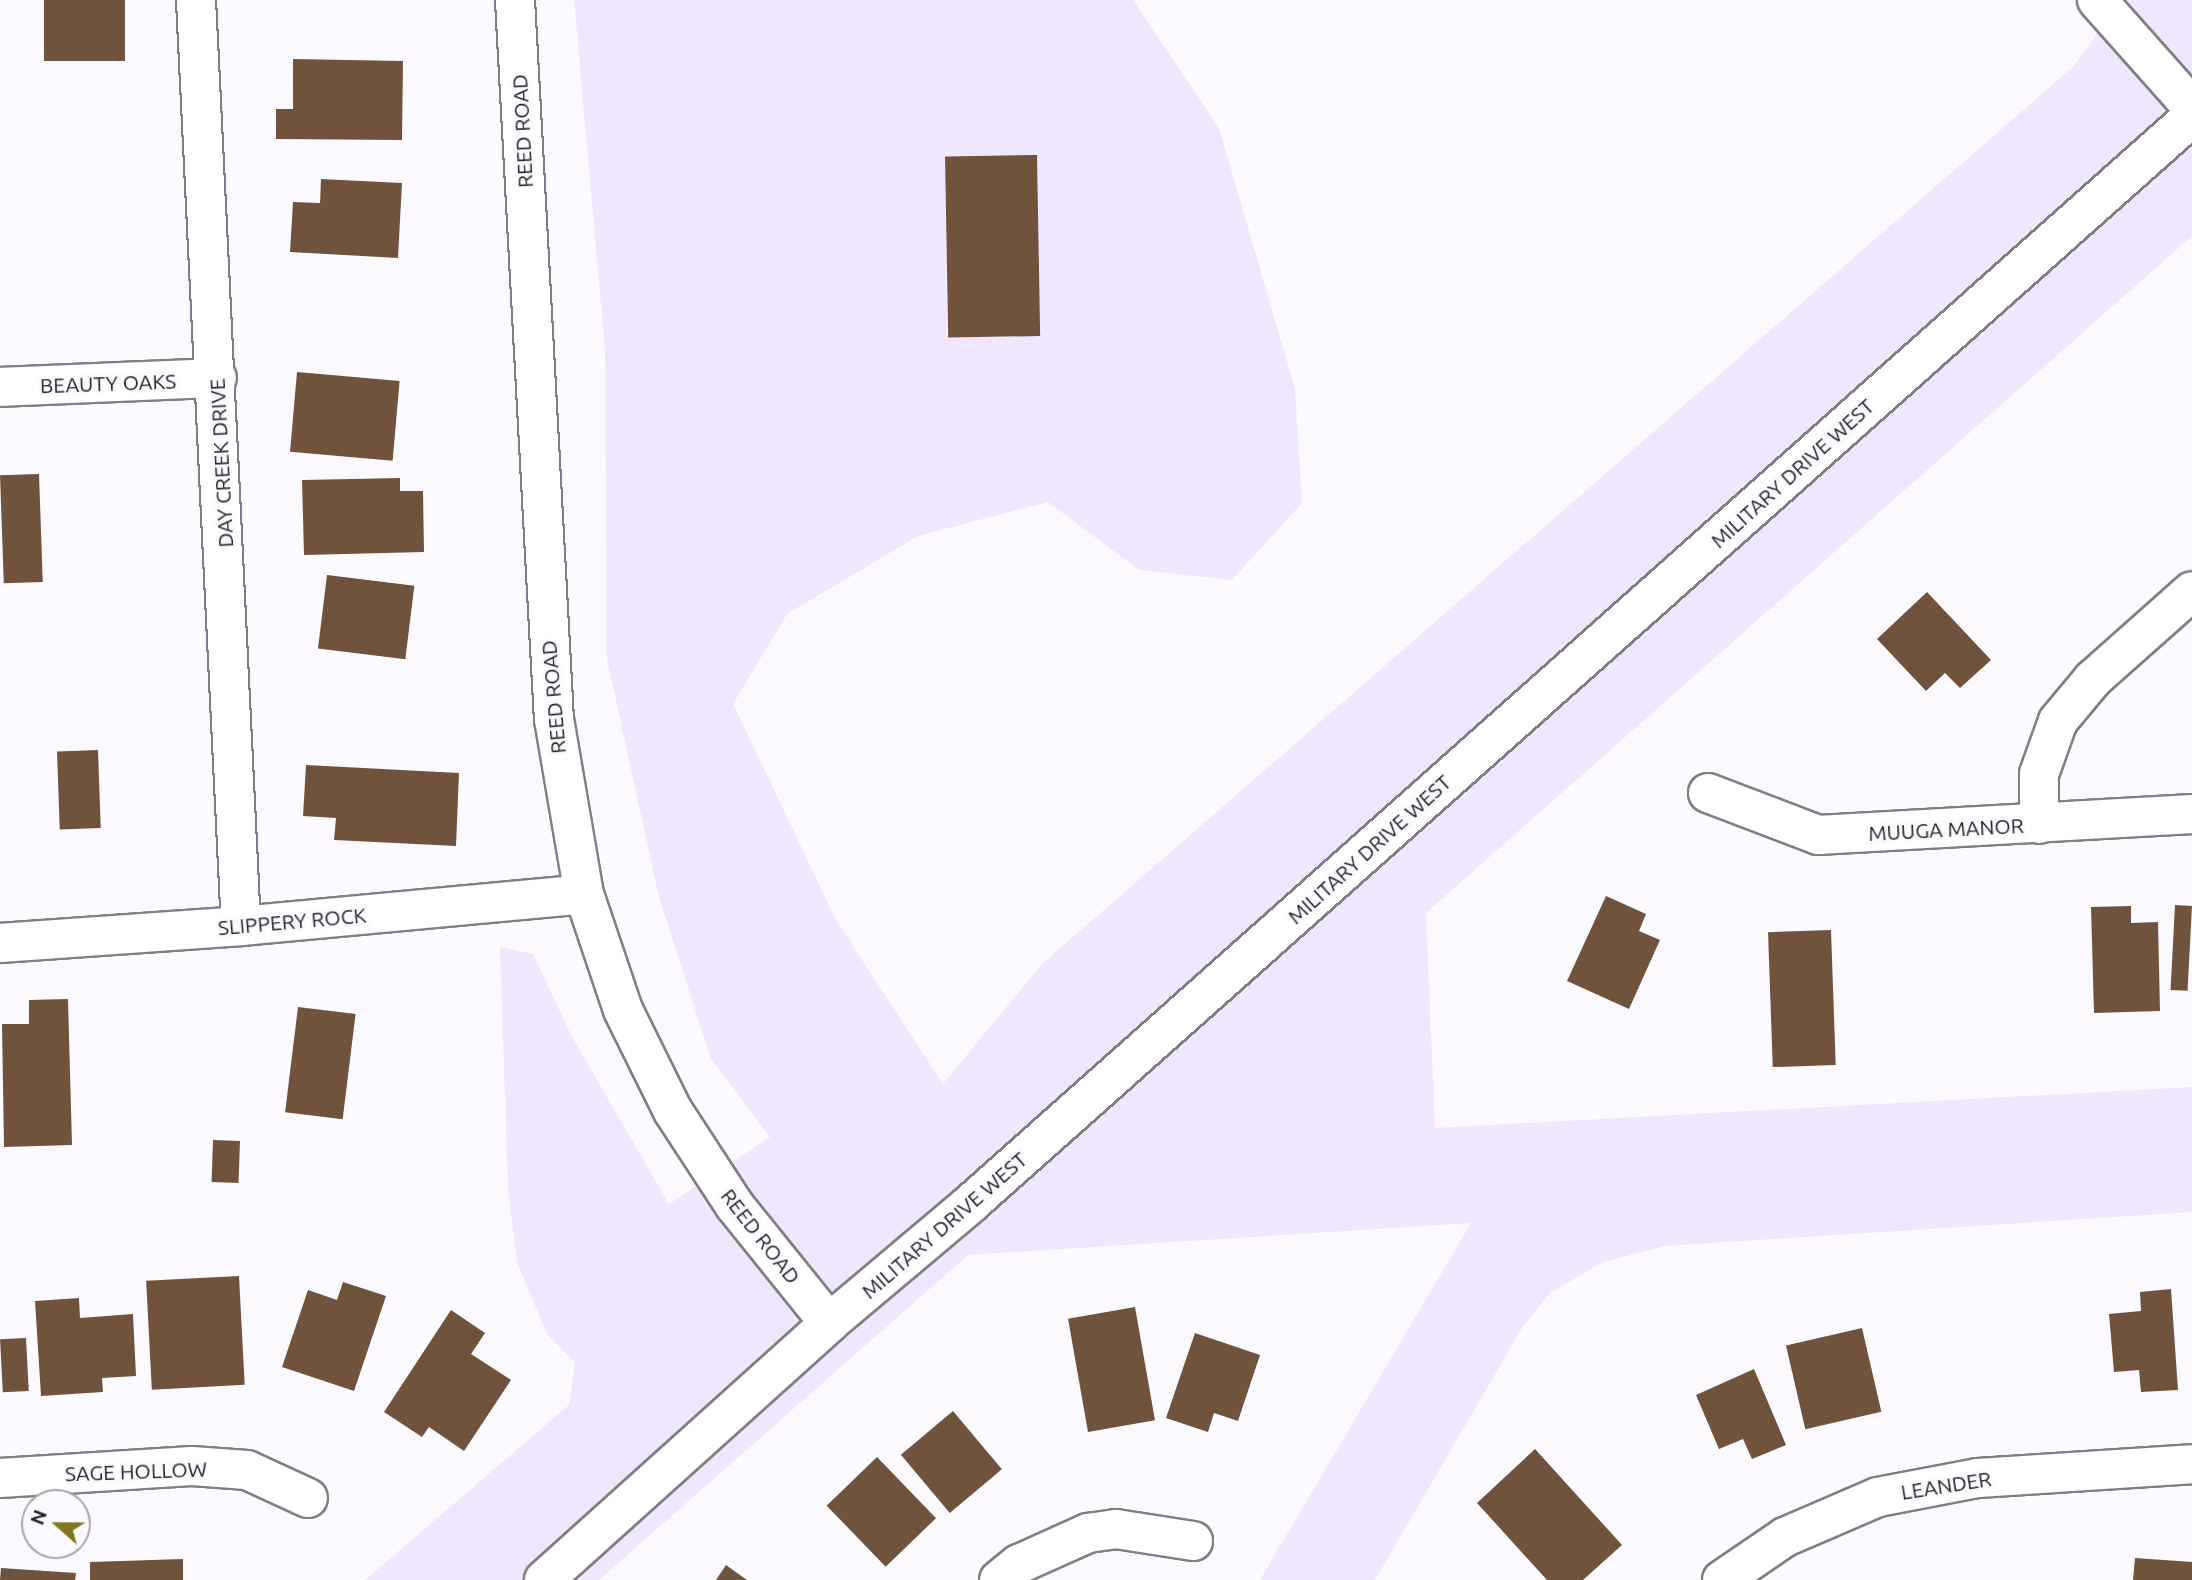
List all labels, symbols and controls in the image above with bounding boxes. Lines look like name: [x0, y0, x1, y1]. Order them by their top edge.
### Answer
street label: REED ROAD: [506, 73, 538, 189]
street label: BEAUTY OAKS: [40, 368, 176, 398]
street label: DAY CREEK DRIVE: [204, 378, 238, 548]
street label: MILITARY DRIVE WEST: [1705, 393, 1879, 553]
street label: REED ROAD: [535, 639, 571, 755]
street label: MILITARY DRIVE WEST: [1282, 769, 1456, 929]
street label: MUUGA MANOR: [1868, 812, 2024, 846]
street label: SLIPPERY ROCK: [217, 902, 367, 940]
street label: MILITARY DRIVE WEST: [856, 1146, 1032, 1304]
street label: REED ROAD: [716, 1183, 806, 1289]
street label: SAGE HOLLOW: [64, 1456, 208, 1486]
street label: LEANDER: [1899, 1465, 1993, 1505]
north arrow: [21, 1489, 91, 1559]
text: N: [25, 1507, 51, 1528]

